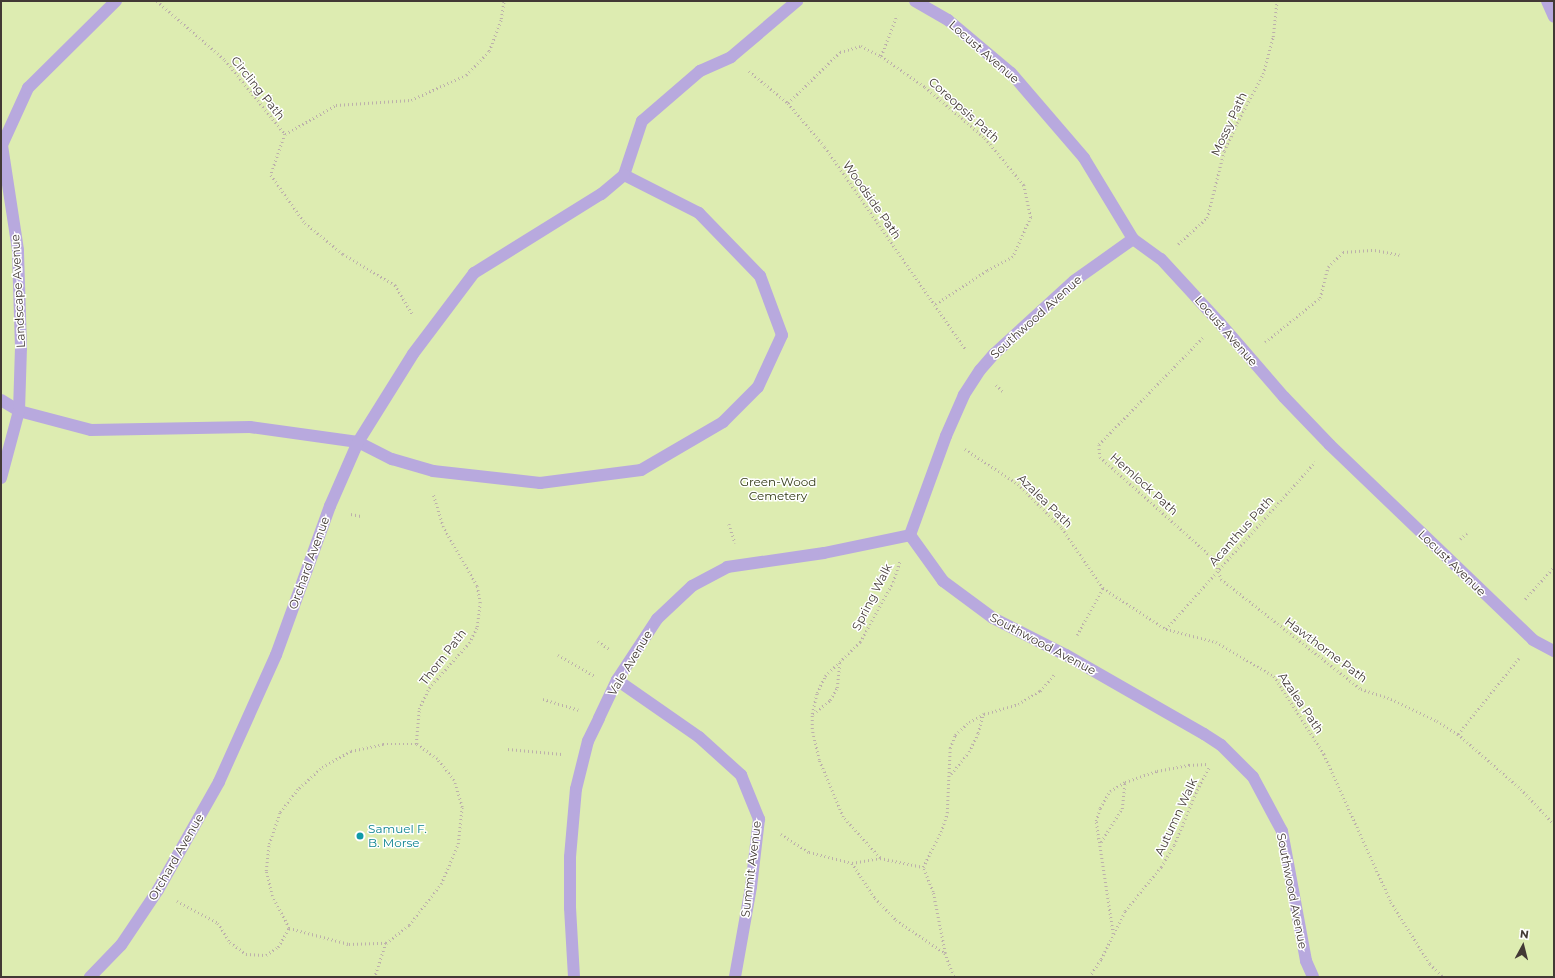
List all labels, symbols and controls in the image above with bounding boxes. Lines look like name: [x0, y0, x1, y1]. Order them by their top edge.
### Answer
street label: Locust Avenue: [946, 18, 1022, 86]
street label: Circling Path: [228, 53, 288, 123]
street label: Coreopsis Path: [926, 75, 1002, 145]
street label: Mossy Path: [1208, 90, 1250, 158]
street label: Woodside Path: [840, 158, 904, 242]
street label: Landscape Avenue: [8, 234, 28, 348]
street label: Southwood Avenue: [987, 272, 1085, 362]
street label: Locust Avenue: [1192, 293, 1260, 369]
street label: Hemlock Path: [1107, 450, 1181, 518]
street label: Azalea Path: [1015, 471, 1075, 531]
park label: Green-Wood Cemetery: [740, 475, 816, 503]
street label: Acanthus Path: [1206, 493, 1276, 569]
street label: Orchard Avenue: [286, 515, 332, 611]
street label: Locust Avenue: [1415, 527, 1489, 599]
street label: Spring Walk: [849, 561, 895, 633]
street label: Southwood Avenue: [988, 610, 1098, 678]
street label: Hawthorne Path: [1282, 614, 1370, 686]
street label: Thorn Path: [417, 626, 469, 688]
street label: Vale Avenue: [605, 628, 655, 698]
street label: Azalea Path: [1275, 670, 1327, 736]
street label: Autumn Walk: [1152, 776, 1200, 858]
street label: Orchard Avenue: [145, 811, 207, 903]
street label: Summit Avenue: [738, 820, 764, 918]
place label: Samuel F. B. Morse: [368, 822, 427, 850]
marker: Samuel F. B. Morse: [355, 831, 365, 841]
street label: Southwood Avenue: [1274, 832, 1310, 950]
north arrow: [1503, 926, 1543, 966]
text: N: [1519, 927, 1530, 942]

